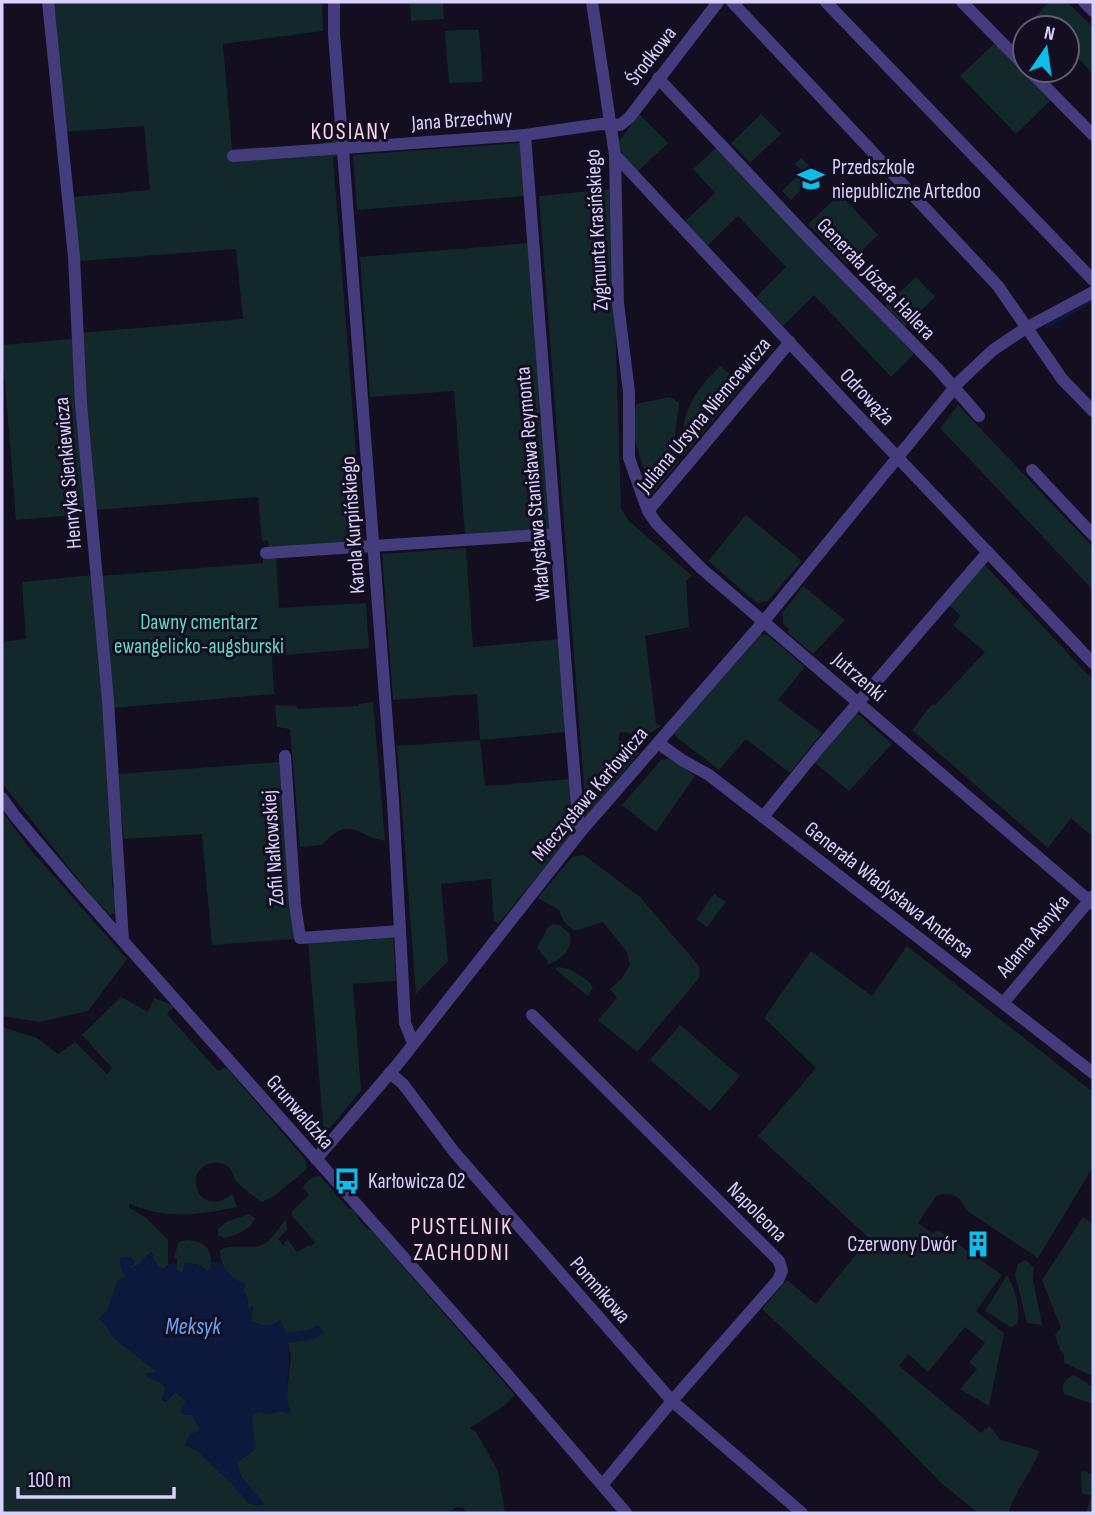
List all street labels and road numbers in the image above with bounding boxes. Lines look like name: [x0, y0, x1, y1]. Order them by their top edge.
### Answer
street label: Środkowa: [620, 21, 682, 91]
street label: Jana Brzechwy: [410, 104, 513, 136]
street label: Zygmunta Krasińskiego: [580, 149, 614, 311]
street label: Generała Józefa Hallera: [811, 213, 941, 345]
street label: Juliana Ursyna Niemcewicza: [631, 332, 776, 498]
street label: Odrowąża: [834, 363, 900, 431]
street label: Władysława Stanisława Reymonta: [510, 366, 556, 602]
street label: Henryka Sienkiewicza: [49, 396, 87, 550]
street label: Karola Kurpińskiego: [336, 455, 370, 595]
street label: Jutrzenki: [827, 647, 891, 707]
street label: Mieczysława Karłowicza: [527, 722, 653, 866]
street label: Zofii Nałkowskiej: [256, 789, 290, 907]
street label: Generała Władysława Andersa: [800, 816, 978, 964]
street label: Adama Asnyka: [991, 890, 1075, 983]
street label: Grunwaldzka: [261, 1070, 339, 1154]
street label: Napoleona: [722, 1177, 792, 1247]
street label: Pomnikowa: [564, 1252, 636, 1328]

